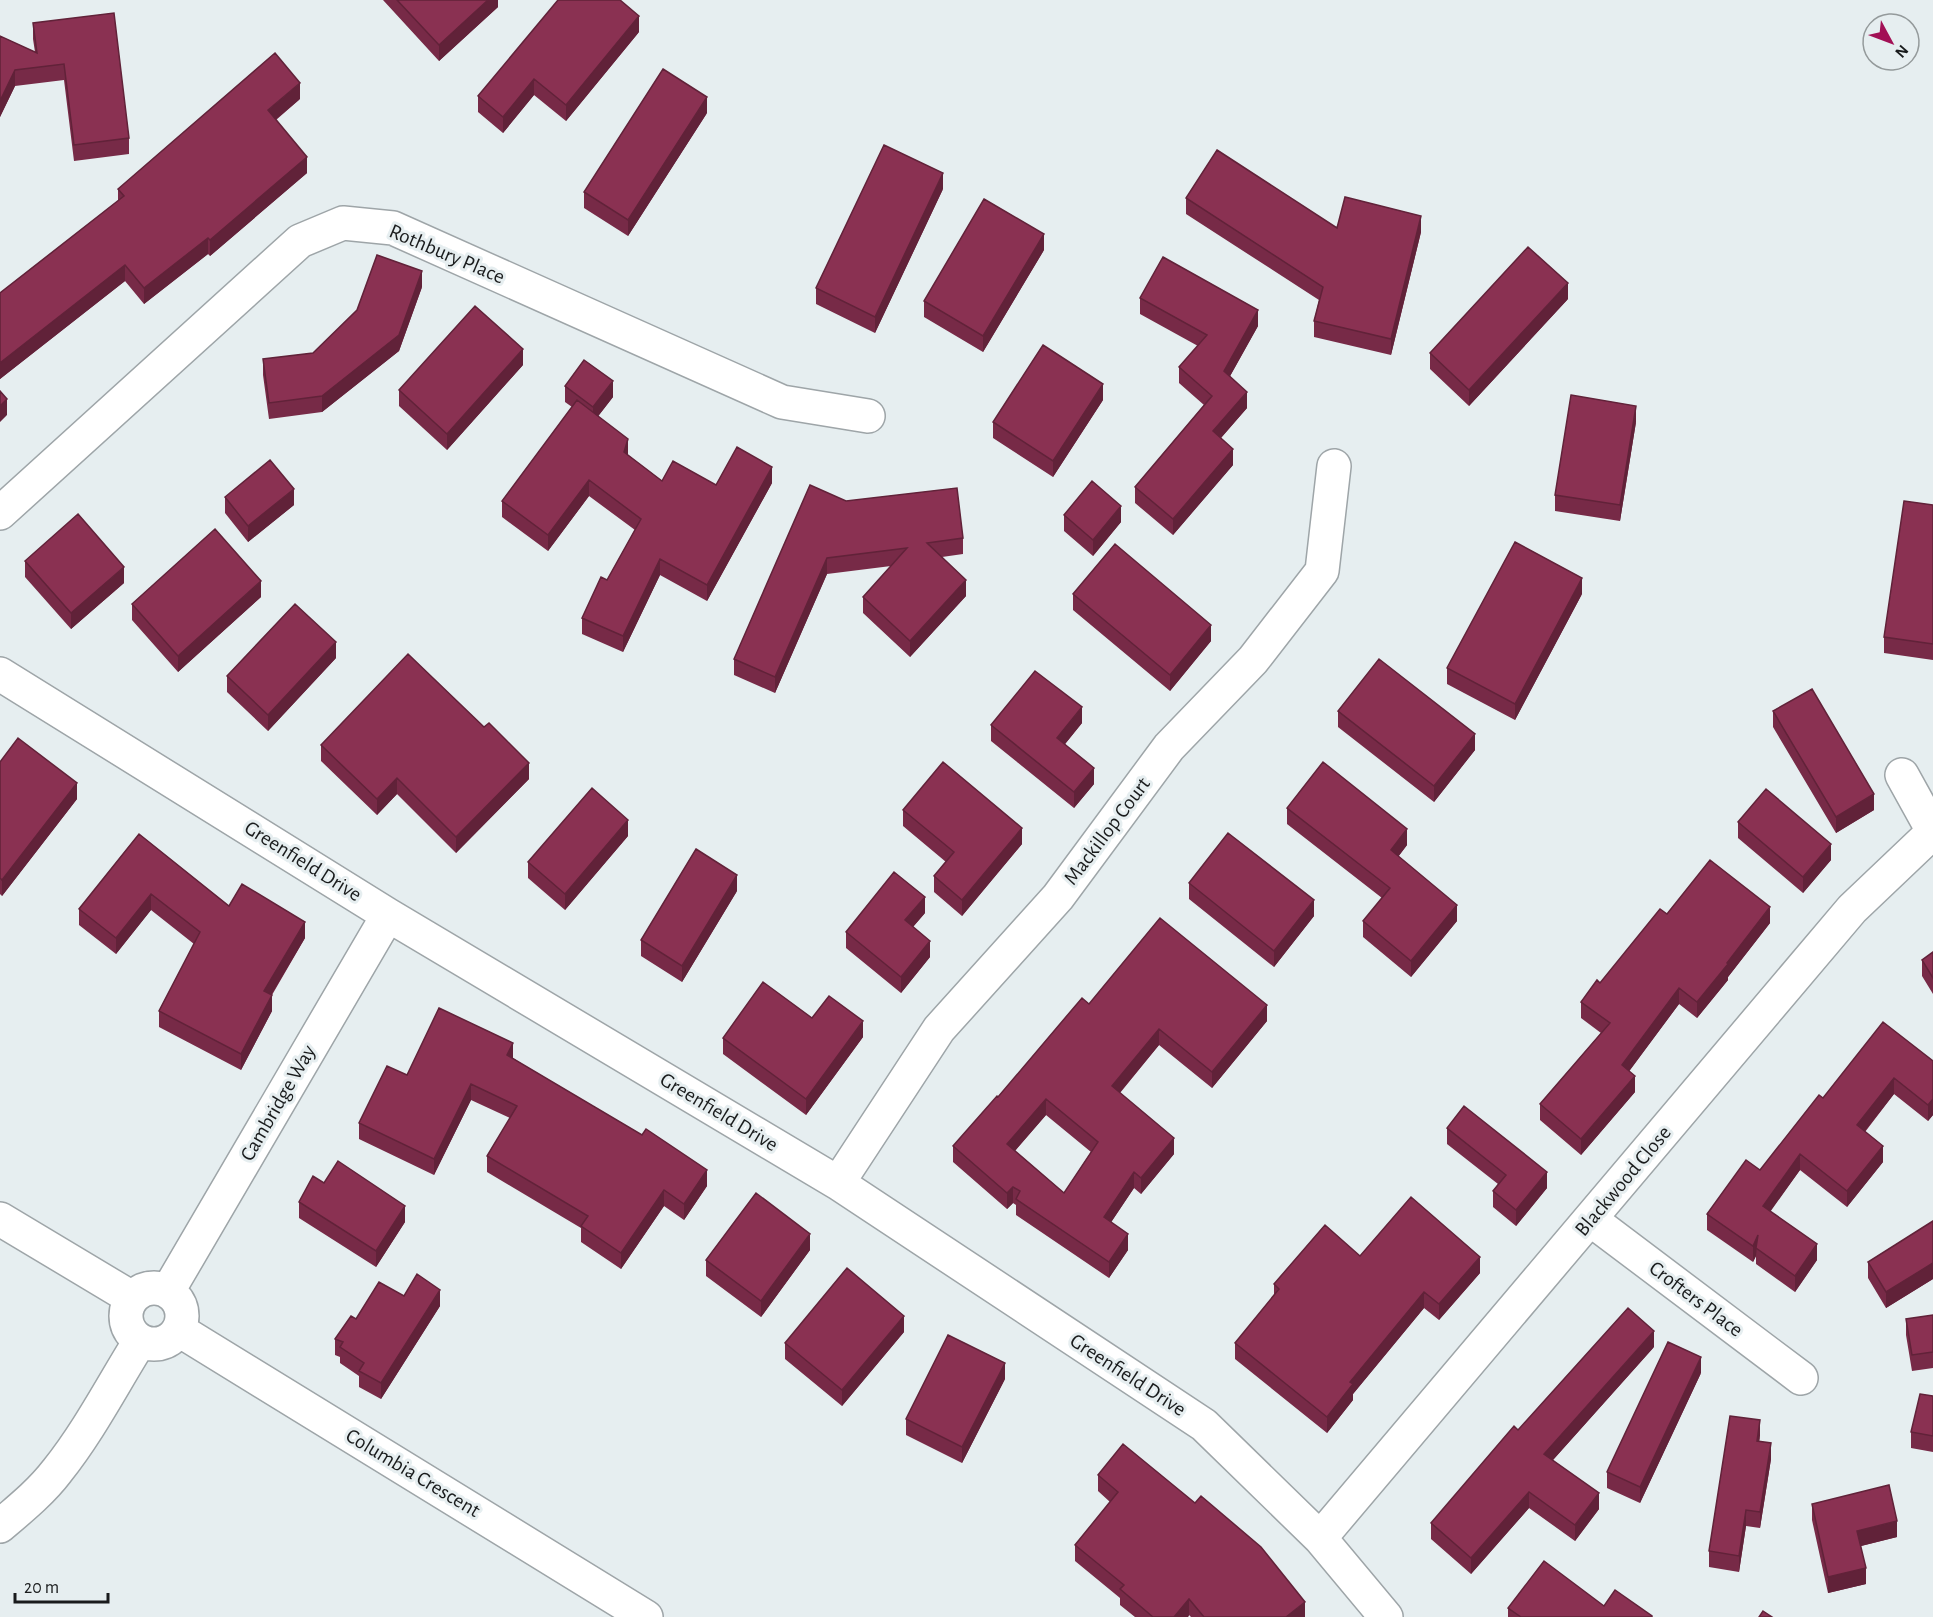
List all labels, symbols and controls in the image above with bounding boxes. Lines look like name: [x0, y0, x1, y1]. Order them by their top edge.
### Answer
north arrow: [1861, 12, 1921, 72]
text: N: [1892, 42, 1911, 61]
street label: Rothbury Place: [386, 220, 508, 288]
street label: Mackillop Court: [1060, 773, 1154, 889]
street label: Greenfield Drive: [241, 817, 365, 905]
street label: Cambridge Way: [236, 1041, 320, 1165]
street label: Greenfield Drive: [656, 1069, 782, 1155]
street label: Blackwood Close: [1571, 1122, 1675, 1240]
street label: Crofters Place: [1645, 1257, 1747, 1341]
street label: Greenfield Drive: [1066, 1330, 1190, 1420]
street label: Columbia Crescent: [342, 1425, 484, 1521]
scale bar: [15, 1566, 108, 1604]
text: 20 m: [24, 1579, 59, 1597]

